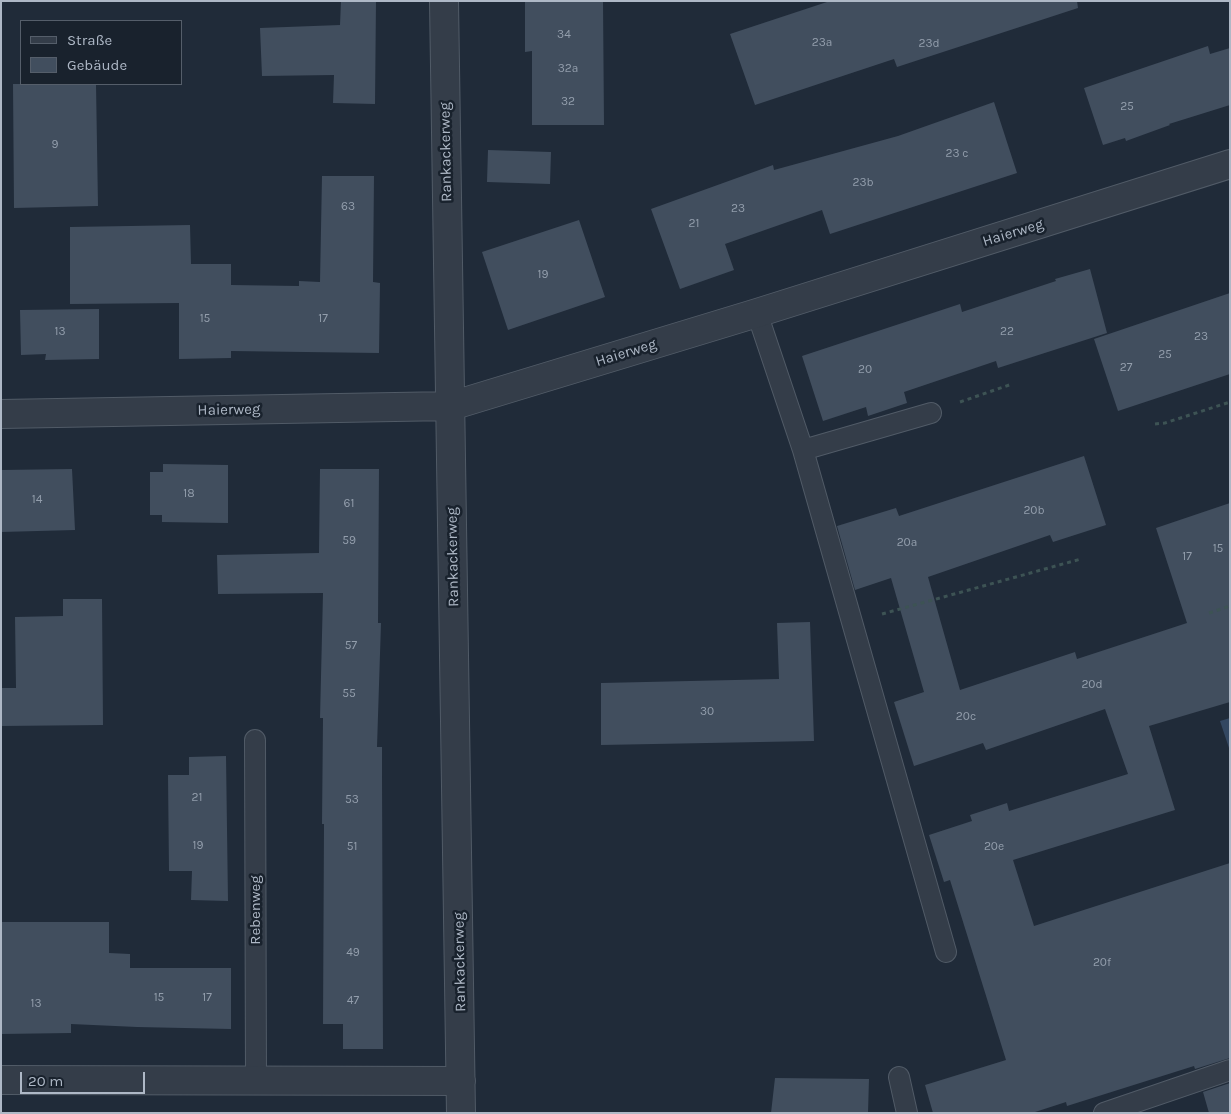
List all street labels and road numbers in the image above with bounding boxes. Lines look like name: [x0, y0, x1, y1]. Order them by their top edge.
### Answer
street label: Rankackerweg: [436, 102, 456, 202]
street label: Haierweg: [980, 215, 1046, 251]
street label: Haierweg: [593, 335, 659, 371]
street label: Haierweg: [197, 400, 261, 420]
street label: Rankackerweg: [443, 507, 463, 607]
street label: Rebenweg: [247, 875, 265, 945]
street label: Rankackerweg: [450, 912, 470, 1012]

